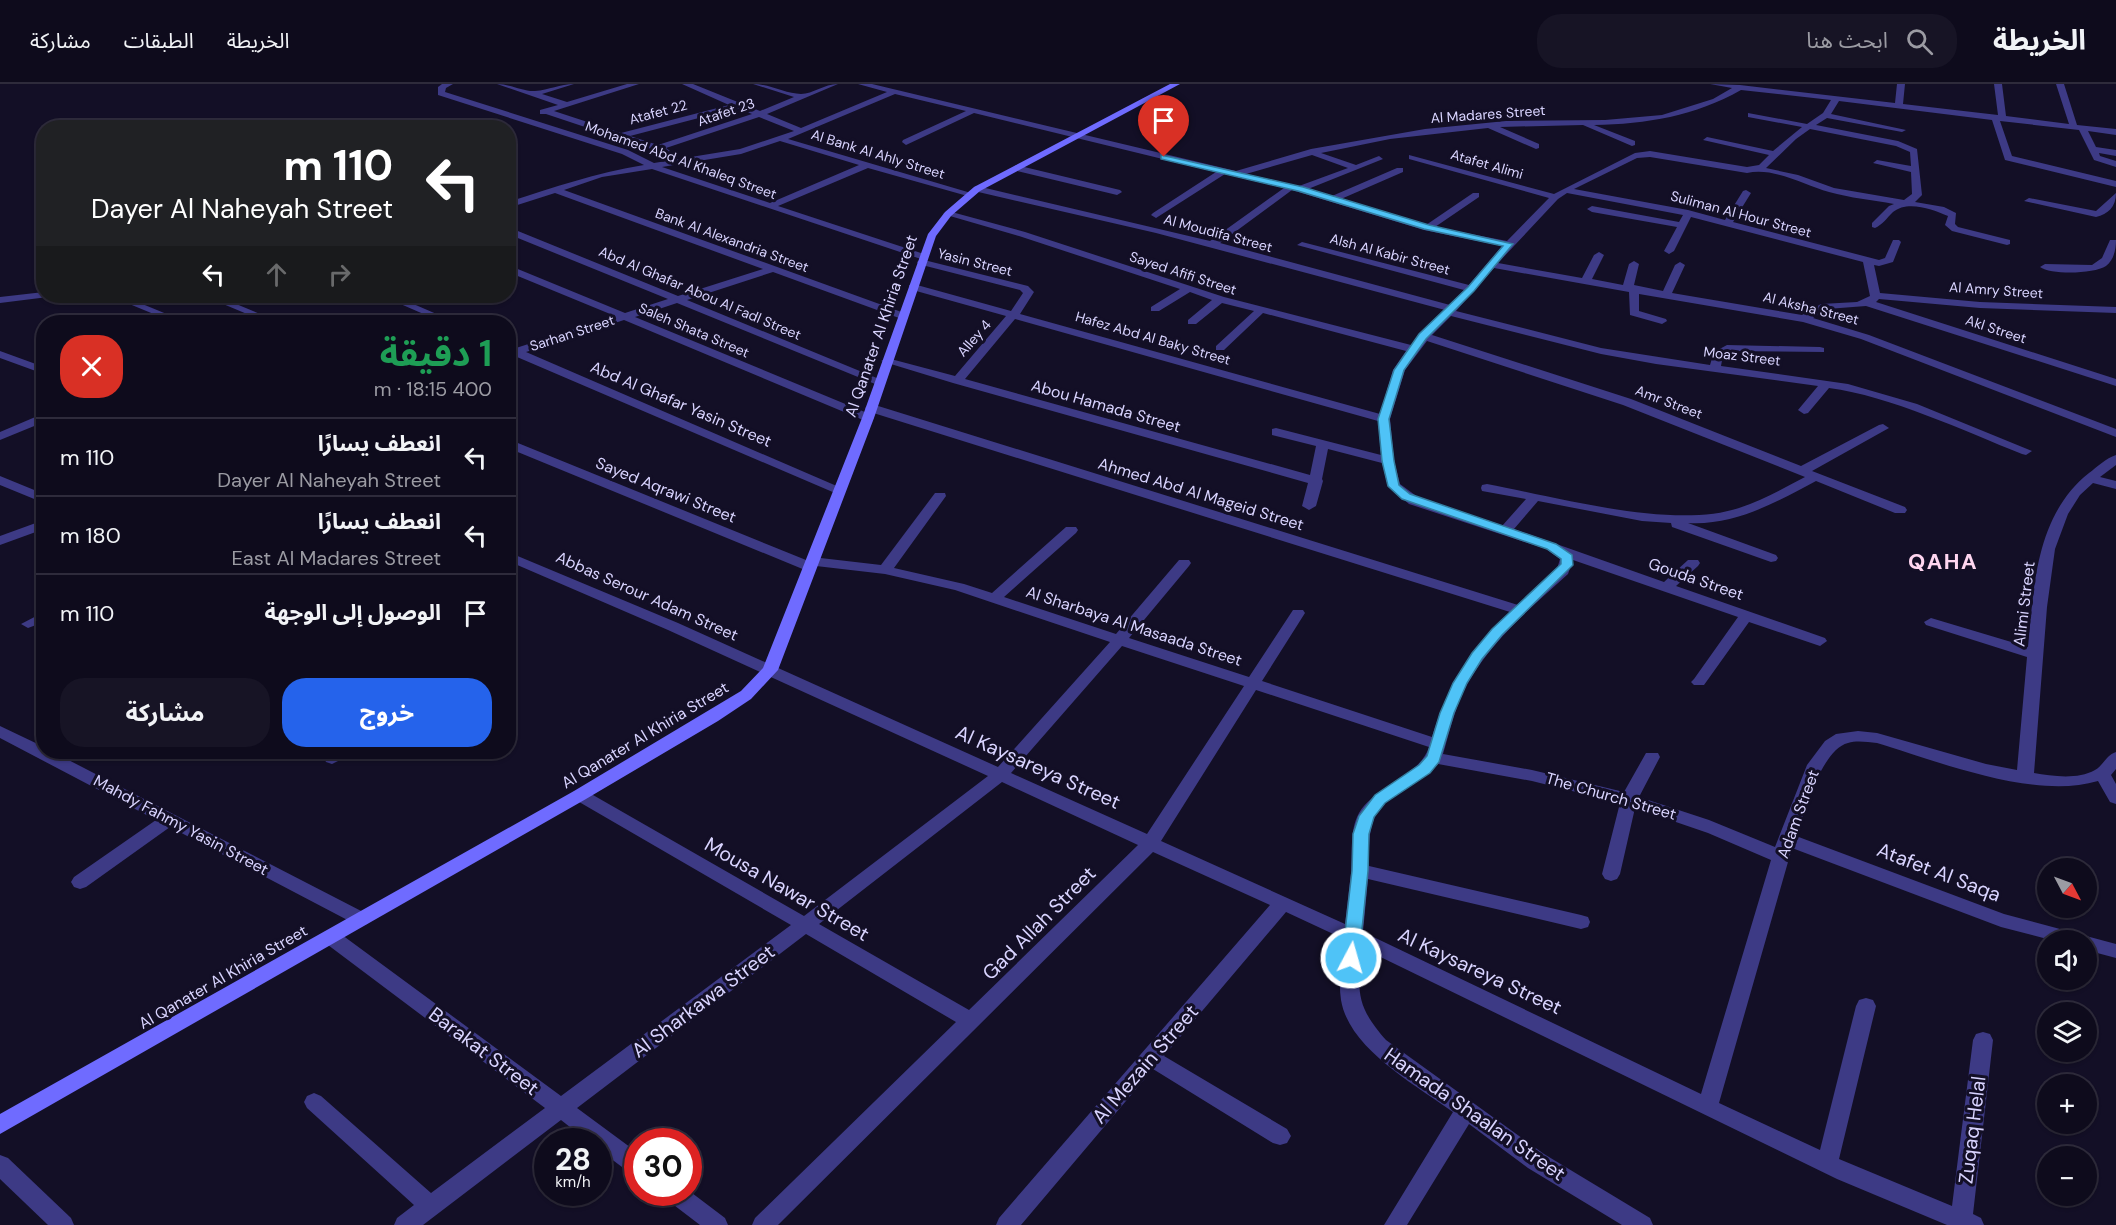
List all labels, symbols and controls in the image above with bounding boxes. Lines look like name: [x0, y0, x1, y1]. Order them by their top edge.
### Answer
search box: [1537, 14, 1957, 68]
text: الخريطة: [1993, 22, 2086, 59]
icon: search: [1903, 25, 1936, 58]
text: ابحث هنا: [1806, 26, 1888, 55]
text: مشاركة: [30, 27, 91, 55]
text: الطبقات: [124, 27, 194, 55]
text: الخريطة: [227, 27, 290, 55]
street label: Atafet 23: [695, 94, 757, 130]
pin: [1138, 95, 1189, 157]
street label: Atafet 22: [627, 96, 689, 128]
street label: Al Madares Street: [1430, 101, 1546, 127]
icon: arrive: [1147, 104, 1180, 137]
street label: Mohamed Abd Al Khaleq Street: [583, 117, 779, 203]
street label: Al Bank Al Ahly Street: [809, 125, 947, 183]
text: 110 m: [283, 138, 393, 193]
icon: left: [414, 144, 492, 222]
street label: Atafet Alimi: [1449, 145, 1525, 183]
street label: Suliman Al Hour Street: [1669, 187, 1813, 241]
text: Dayer Al Naheyah Street: [91, 191, 393, 226]
street label: Bank Al Alexandria Street: [653, 204, 811, 276]
street label: Al Moudifa Street: [1162, 210, 1274, 256]
street label: Alsh Al Kabir Street: [1328, 229, 1452, 279]
street label: Al Qanater Al Khiria Street: [840, 232, 922, 420]
street label: Abd Al Ghafar Abou Al Fadl Street: [596, 242, 804, 344]
street label: Yasin Street: [936, 244, 1014, 280]
street label: Sayed Afifi Street: [1127, 247, 1239, 299]
icon: left: [197, 258, 230, 291]
icon: ahead: [260, 258, 293, 291]
icon: right: [323, 258, 356, 291]
street label: Al Amry Street: [1948, 278, 2044, 302]
street label: Al Aksha Street: [1761, 287, 1861, 329]
street label: Saleh Shata Street: [636, 299, 752, 361]
street label: Hafez Abd Al Baky Street: [1073, 307, 1233, 369]
street label: Sarhan Street: [527, 311, 617, 355]
street label: Akl Street: [1963, 311, 2029, 347]
street label: Alley 4: [953, 315, 995, 360]
text: 1 دقيقة: [380, 330, 492, 377]
button: close: [60, 335, 123, 398]
street label: Moaz Street: [1702, 342, 1782, 370]
street label: Abd Al Ghafar Yasin Street: [587, 356, 775, 452]
street label: Abou Hamada Street: [1029, 375, 1183, 437]
text: 400 m · 18:15: [374, 376, 492, 402]
street label: Amr Street: [1633, 381, 1705, 423]
text: انعطف يسارًا: [318, 429, 441, 458]
icon: left: [459, 441, 492, 474]
text: 110 m: [60, 443, 114, 472]
street label: Sayed Aqrawi Street: [593, 452, 739, 528]
street label: Ahmed Abd Al Mageid Street: [1096, 453, 1306, 535]
text: Dayer Al Naheyah Street: [217, 467, 441, 493]
text: انعطف يسارًا: [318, 507, 441, 536]
icon: left: [459, 519, 492, 552]
text: 180 m: [60, 521, 121, 550]
text: East Al Madares Street: [231, 545, 441, 571]
street label: Abbas Serour Adam Street: [553, 546, 741, 646]
district label: QAHA: [1908, 547, 1978, 576]
street label: Gouda Street: [1646, 553, 1746, 605]
street label: Alimi Street: [2008, 560, 2040, 648]
street label: Al Sharbaya Al Masaada Street: [1023, 581, 1245, 671]
icon: arrive: [459, 597, 492, 630]
text: الوصول إلى الوجهة: [265, 598, 441, 627]
text: 110 m: [60, 599, 114, 628]
street label: Al Qanater Al Khiria Street: [558, 677, 732, 793]
button: مشاركة: [60, 678, 270, 747]
button: خروج: [282, 678, 492, 747]
street label: Al Kaysareya Street: [952, 719, 1125, 815]
street label: The Church Street: [1543, 767, 1679, 825]
street label: Adam Street: [1772, 767, 1824, 861]
street label: Mahdy Fahmy Yasin Street: [90, 770, 272, 880]
street label: Mousa Nawar Street: [700, 831, 874, 947]
street label: Atafet Al Saqa: [1873, 836, 2005, 908]
north arrow: [2037, 858, 2097, 918]
map controls: [2037, 858, 2097, 1206]
street label: Gad Allah Street: [977, 860, 1102, 985]
street label: Al Qanater Al Khiria Street: [135, 920, 311, 1034]
street label: Al Kaysareya Street: [1394, 922, 1566, 1020]
position arrow: [1319, 926, 1383, 990]
button: sound: [2037, 930, 2097, 990]
street label: Al Sharkawa Street: [626, 938, 780, 1063]
street label: Al Mezain Street: [1086, 999, 1204, 1129]
street label: Barakat Street: [424, 1001, 545, 1101]
button: layers: [2037, 1002, 2097, 1062]
street label: Hamada Shaalan Street: [1379, 1042, 1571, 1187]
button: +: [2037, 1074, 2097, 1134]
street label: Zuqaq Helal: [1952, 1075, 1992, 1185]
speed limit sign: 30: [624, 1128, 702, 1206]
text: 28: [555, 1140, 591, 1179]
button: −: [2037, 1146, 2097, 1206]
text: km/h: [555, 1172, 591, 1192]

